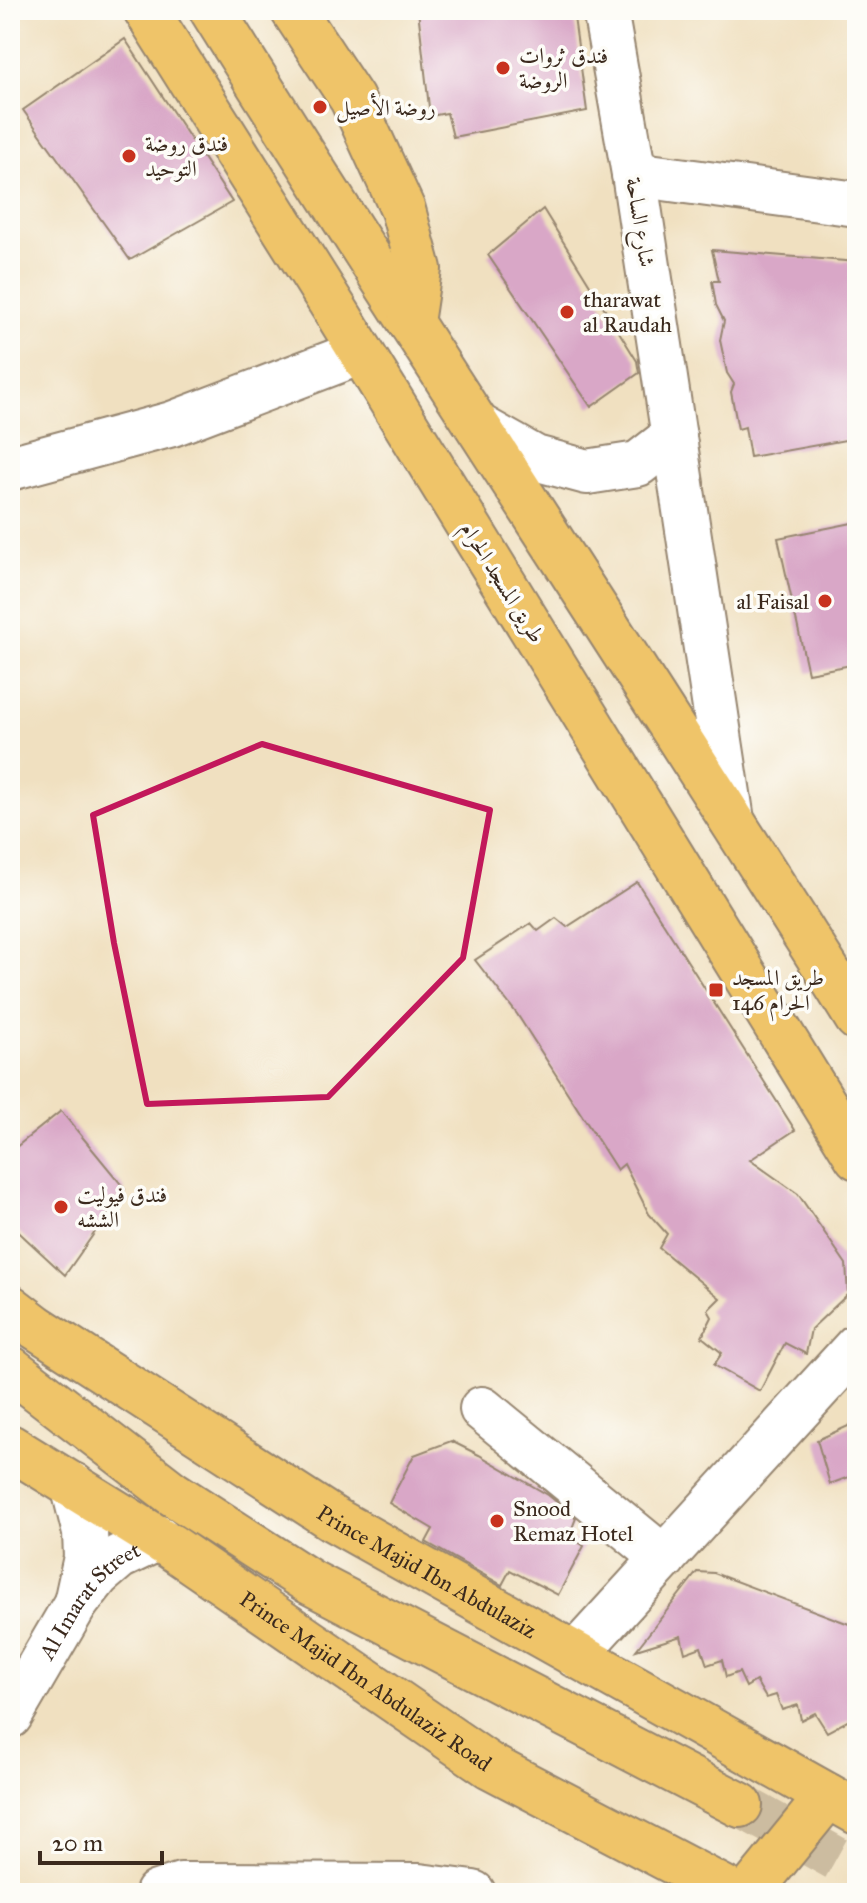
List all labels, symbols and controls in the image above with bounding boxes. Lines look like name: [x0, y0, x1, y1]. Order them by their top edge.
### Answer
place label: فندق ثروات الروضة: [519, 42, 608, 94]
marker: فندق ثروات الروضة: [494, 59, 512, 77]
place label: روضة الأصيل: [336, 92, 436, 123]
marker: روضة الأصيل: [311, 98, 329, 116]
place label: فندق روضة التوحيد: [145, 130, 228, 182]
marker: فندق روضة التوحيد: [120, 147, 138, 165]
street label: شارع الساحة: [615, 175, 661, 270]
place label: tharawat al Raudah: [583, 286, 672, 338]
marker: tharawat al Raudah: [558, 303, 576, 321]
street label: طريق المسجد الحرام: [450, 517, 551, 651]
place label: al Faisal: [737, 588, 809, 615]
marker: al Faisal: [816, 592, 834, 610]
place label: طريق المسجد الحرام 146: [732, 964, 824, 1022]
marker: طريق المسجد الحرام 146: [707, 981, 725, 999]
place label: فندق فيوليت الششه: [77, 1181, 167, 1233]
marker: فندق فيوليت الششه: [52, 1198, 70, 1216]
place label: Snood Remaz Hotel: [513, 1495, 633, 1547]
street label: Prince Majid Ibn Abdulaziz: [312, 1499, 541, 1644]
marker: Snood Remaz Hotel: [488, 1512, 506, 1530]
street label: Al Imarat Street: [33, 1536, 145, 1665]
street label: Prince Majid Ibn Abdulaziz Road: [235, 1585, 497, 1777]
scale bar: [40, 1815, 162, 1865]
text: 20 m: [52, 1828, 103, 1858]

